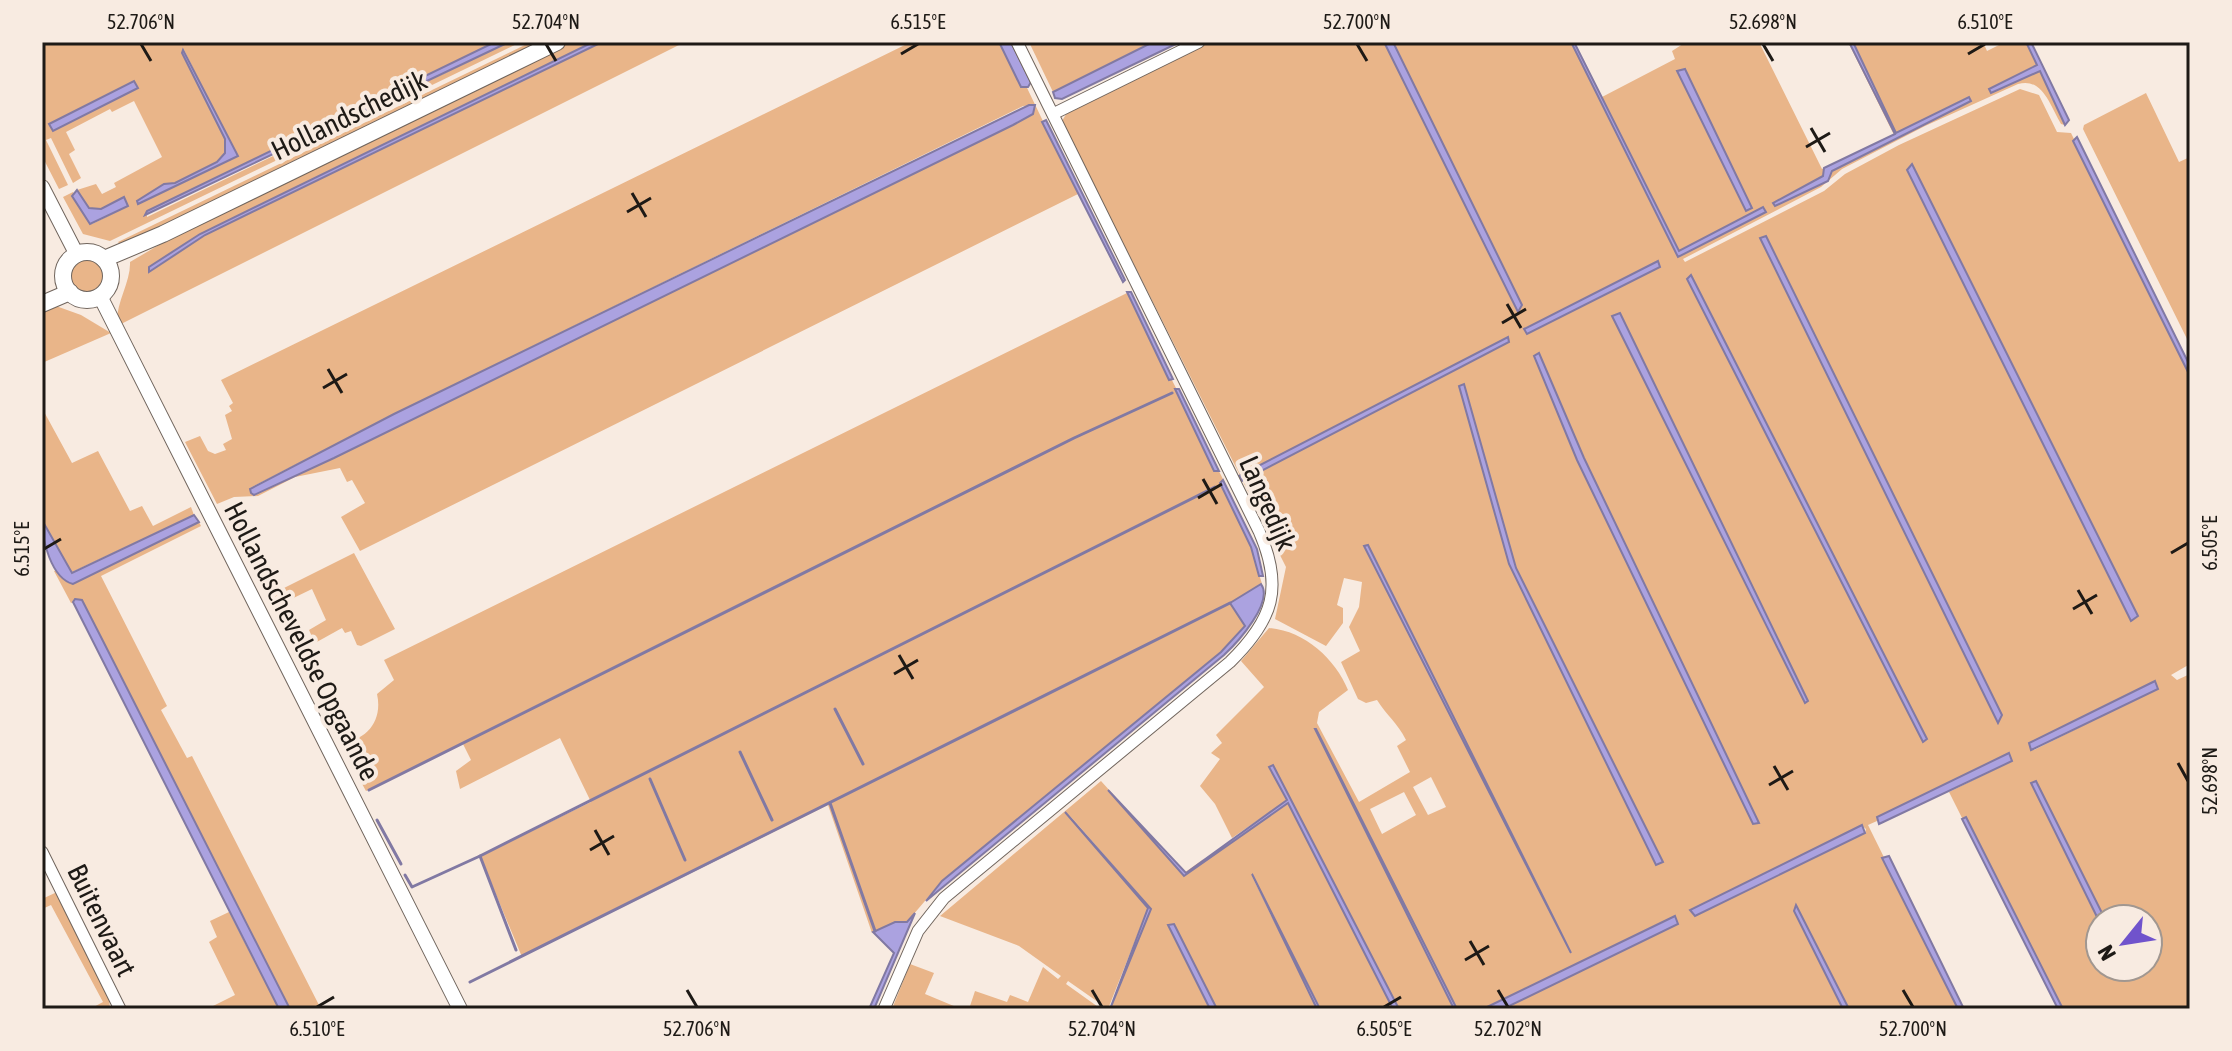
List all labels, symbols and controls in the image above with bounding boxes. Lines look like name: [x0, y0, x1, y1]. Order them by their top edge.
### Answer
text: 52.706°N: [107, 10, 175, 33]
text: 52.704°N: [512, 10, 580, 33]
text: 6.515°E: [890, 10, 946, 33]
text: 52.700°N: [1323, 10, 1391, 33]
text: 52.698°N: [1729, 10, 1797, 33]
text: 6.510°E: [1957, 10, 2013, 33]
street label: Hollandschedijk: [266, 64, 432, 166]
street label: Langedijk: [1233, 451, 1303, 555]
street label: Hollandscheveldse Opgaande: [218, 497, 386, 785]
text: 6.505°E: [2198, 515, 2221, 571]
text: 6.515°E: [10, 521, 33, 577]
text: 52.698°N: [2198, 747, 2221, 815]
street label: Buitenvaart: [61, 859, 143, 981]
north arrow: [2084, 903, 2164, 983]
text: N: [2092, 941, 2121, 965]
text: 6.510°E: [289, 1017, 345, 1040]
text: 52.706°N: [663, 1017, 731, 1040]
text: 52.704°N: [1068, 1017, 1136, 1040]
text: 6.505°E: [1356, 1017, 1412, 1040]
text: 52.702°N: [1474, 1017, 1542, 1040]
text: 52.700°N: [1879, 1017, 1947, 1040]

